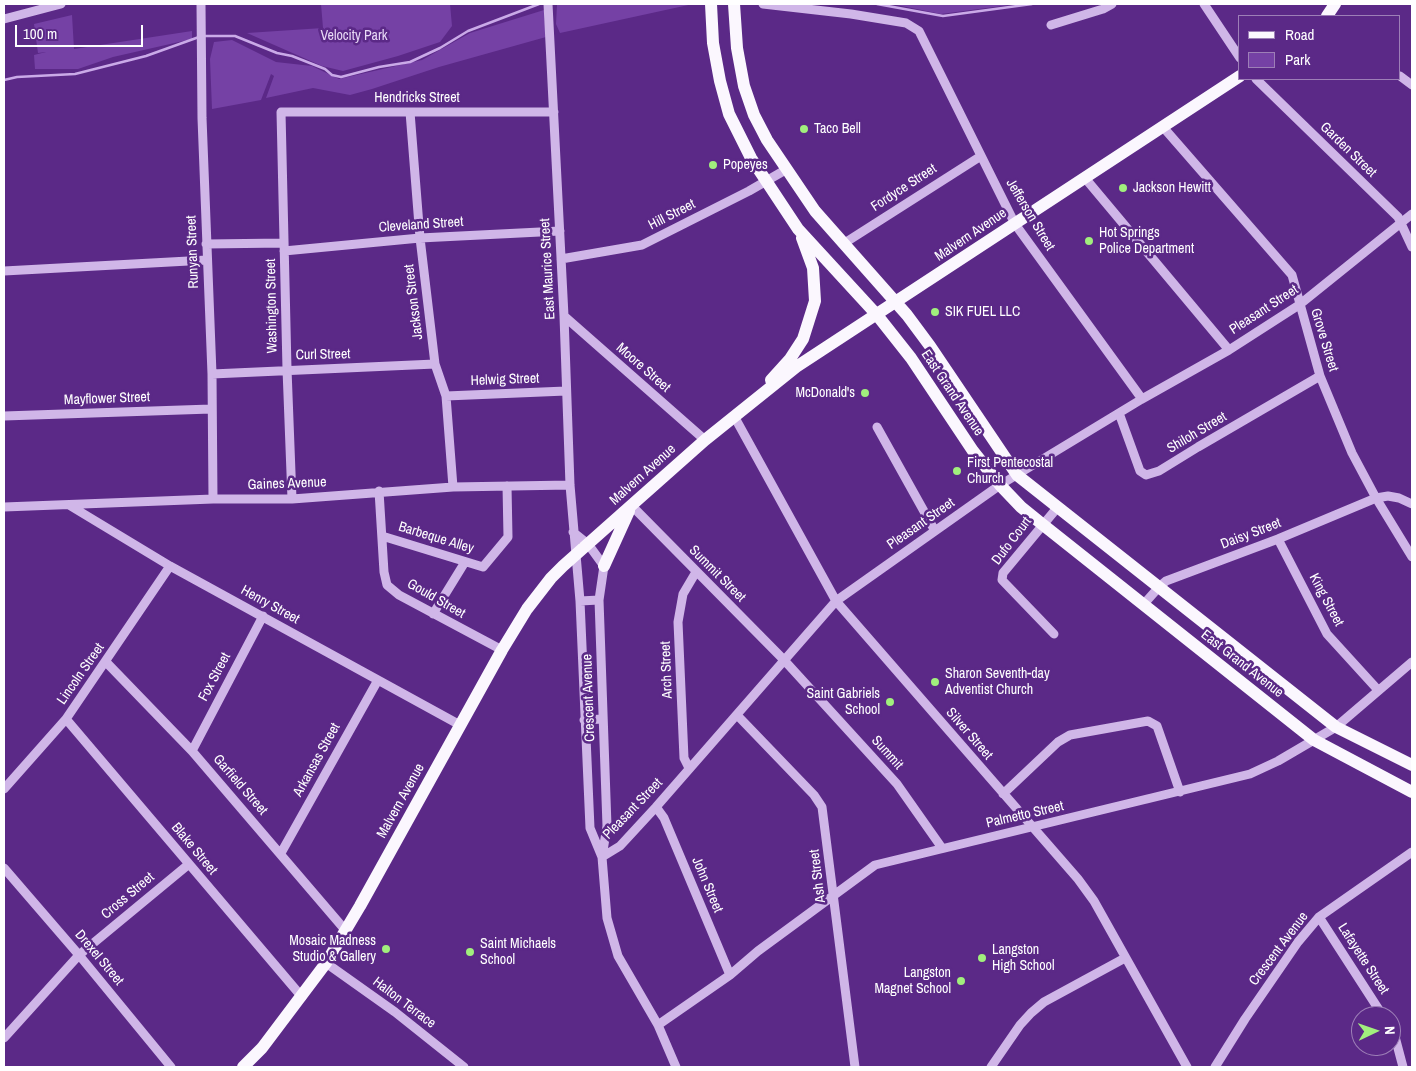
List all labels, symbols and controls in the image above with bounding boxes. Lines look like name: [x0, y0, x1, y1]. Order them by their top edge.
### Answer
scale bar: [18, 15, 145, 47]
legend: [1238, 15, 1401, 80]
text: 100 m: [23, 23, 57, 44]
text: Road: [1285, 24, 1314, 45]
park label: Velocity Park: [320, 28, 388, 44]
text: Park: [1285, 49, 1310, 70]
street label: Hendricks Street: [374, 90, 460, 106]
street label: Garden Street: [1316, 119, 1380, 181]
place label: Taco Bell: [814, 121, 861, 137]
marker: Taco Bell: [798, 123, 810, 135]
place label: Popeyes: [723, 157, 768, 173]
marker: Popeyes: [707, 159, 719, 171]
street label: Fordyce Street: [868, 161, 940, 215]
street label: Jefferson Street: [1002, 176, 1058, 254]
place label: Jackson Hewitt: [1133, 180, 1211, 196]
marker: Jackson Hewitt: [1117, 182, 1129, 194]
street label: Hill Street: [646, 196, 698, 234]
street label: Malvern Avenue: [932, 205, 1010, 265]
street label: Cleveland Street: [378, 214, 464, 236]
street label: Runyan Street: [183, 215, 203, 289]
street label: East Maurice Street: [537, 218, 559, 320]
place label: Hot Springs Police Department: [1099, 225, 1194, 258]
marker: Hot Springs Police Department: [1083, 235, 1095, 247]
street label: Washington Street: [263, 259, 281, 353]
street label: Jackson Street: [401, 263, 427, 341]
street label: Pleasant Street: [1227, 282, 1301, 338]
place label: SIK FUEL LLC: [945, 304, 1020, 320]
marker: SIK FUEL LLC: [929, 306, 941, 318]
street label: Grove Street: [1306, 306, 1342, 374]
street label: Moore Street: [612, 340, 674, 396]
street label: Curl Street: [295, 346, 351, 364]
street label: East Grand Avenue: [917, 347, 987, 439]
street label: Helwig Street: [470, 370, 540, 390]
place label: McDonald's: [795, 385, 855, 401]
marker: McDonald's: [859, 387, 871, 399]
street label: Mayflower Street: [64, 389, 150, 409]
street label: Shiloh Street: [1164, 409, 1230, 457]
street label: Malvern Avenue: [607, 441, 679, 509]
place label: First Pentecostal Church: [967, 455, 1053, 488]
marker: First Pentecostal Church: [951, 465, 963, 477]
street label: Gaines Avenue: [247, 474, 327, 494]
street label: Pleasant Street: [884, 495, 958, 553]
street label: Dufo Court: [989, 514, 1035, 568]
street label: Daisy Street: [1219, 515, 1283, 553]
street label: Barbeque Alley: [396, 519, 476, 557]
street label: Summit Street: [685, 542, 749, 606]
street label: King Street: [1305, 571, 1347, 629]
street label: Gould Street: [404, 576, 468, 622]
street label: Henry Street: [238, 582, 302, 628]
street label: East Grand Avenue: [1197, 627, 1287, 701]
street label: Lincoln Street: [54, 640, 108, 708]
street label: Arch Street: [658, 641, 676, 699]
street label: Fox Street: [195, 650, 235, 704]
street label: Crescent Avenue: [579, 654, 599, 742]
place label: Sharon Seventh-day Adventist Church: [945, 666, 1050, 699]
marker: Sharon Seventh-day Adventist Church: [929, 676, 941, 688]
place label: Saint Gabriels School: [807, 686, 880, 719]
marker: Saint Gabriels School: [884, 696, 896, 708]
street label: Silver Street: [942, 705, 996, 763]
street label: Arkansas Street: [290, 720, 344, 800]
street label: Summit: [868, 733, 906, 773]
street label: Garfield Street: [209, 751, 271, 819]
street label: Malvern Avenue: [374, 761, 428, 841]
street label: Pleasant Street: [600, 775, 666, 843]
street label: Palmetto Street: [985, 798, 1065, 832]
street label: Blake Street: [167, 820, 221, 878]
street label: Ash Street: [806, 848, 830, 904]
street label: John Street: [688, 855, 726, 915]
street label: Cross Street: [98, 869, 158, 923]
street label: Crescent Avenue: [1246, 909, 1312, 989]
street label: Lafayette Street: [1334, 920, 1392, 998]
street label: Drexel Street: [71, 927, 127, 989]
place label: Mosaic Madness Studio & Gallery: [289, 933, 376, 966]
place label: Saint Michaels School: [480, 936, 556, 969]
place label: Langston High School: [992, 942, 1055, 974]
marker: Mosaic Madness Studio & Gallery: [380, 943, 392, 955]
marker: Saint Michaels School: [464, 946, 476, 958]
marker: Langston High School: [976, 952, 988, 964]
place label: Langston Magnet School: [874, 965, 951, 998]
street label: Halton Terrace: [369, 974, 439, 1032]
marker: Langston Magnet School: [955, 975, 967, 987]
north arrow: [1351, 1006, 1401, 1056]
text: N: [1381, 1026, 1399, 1035]

